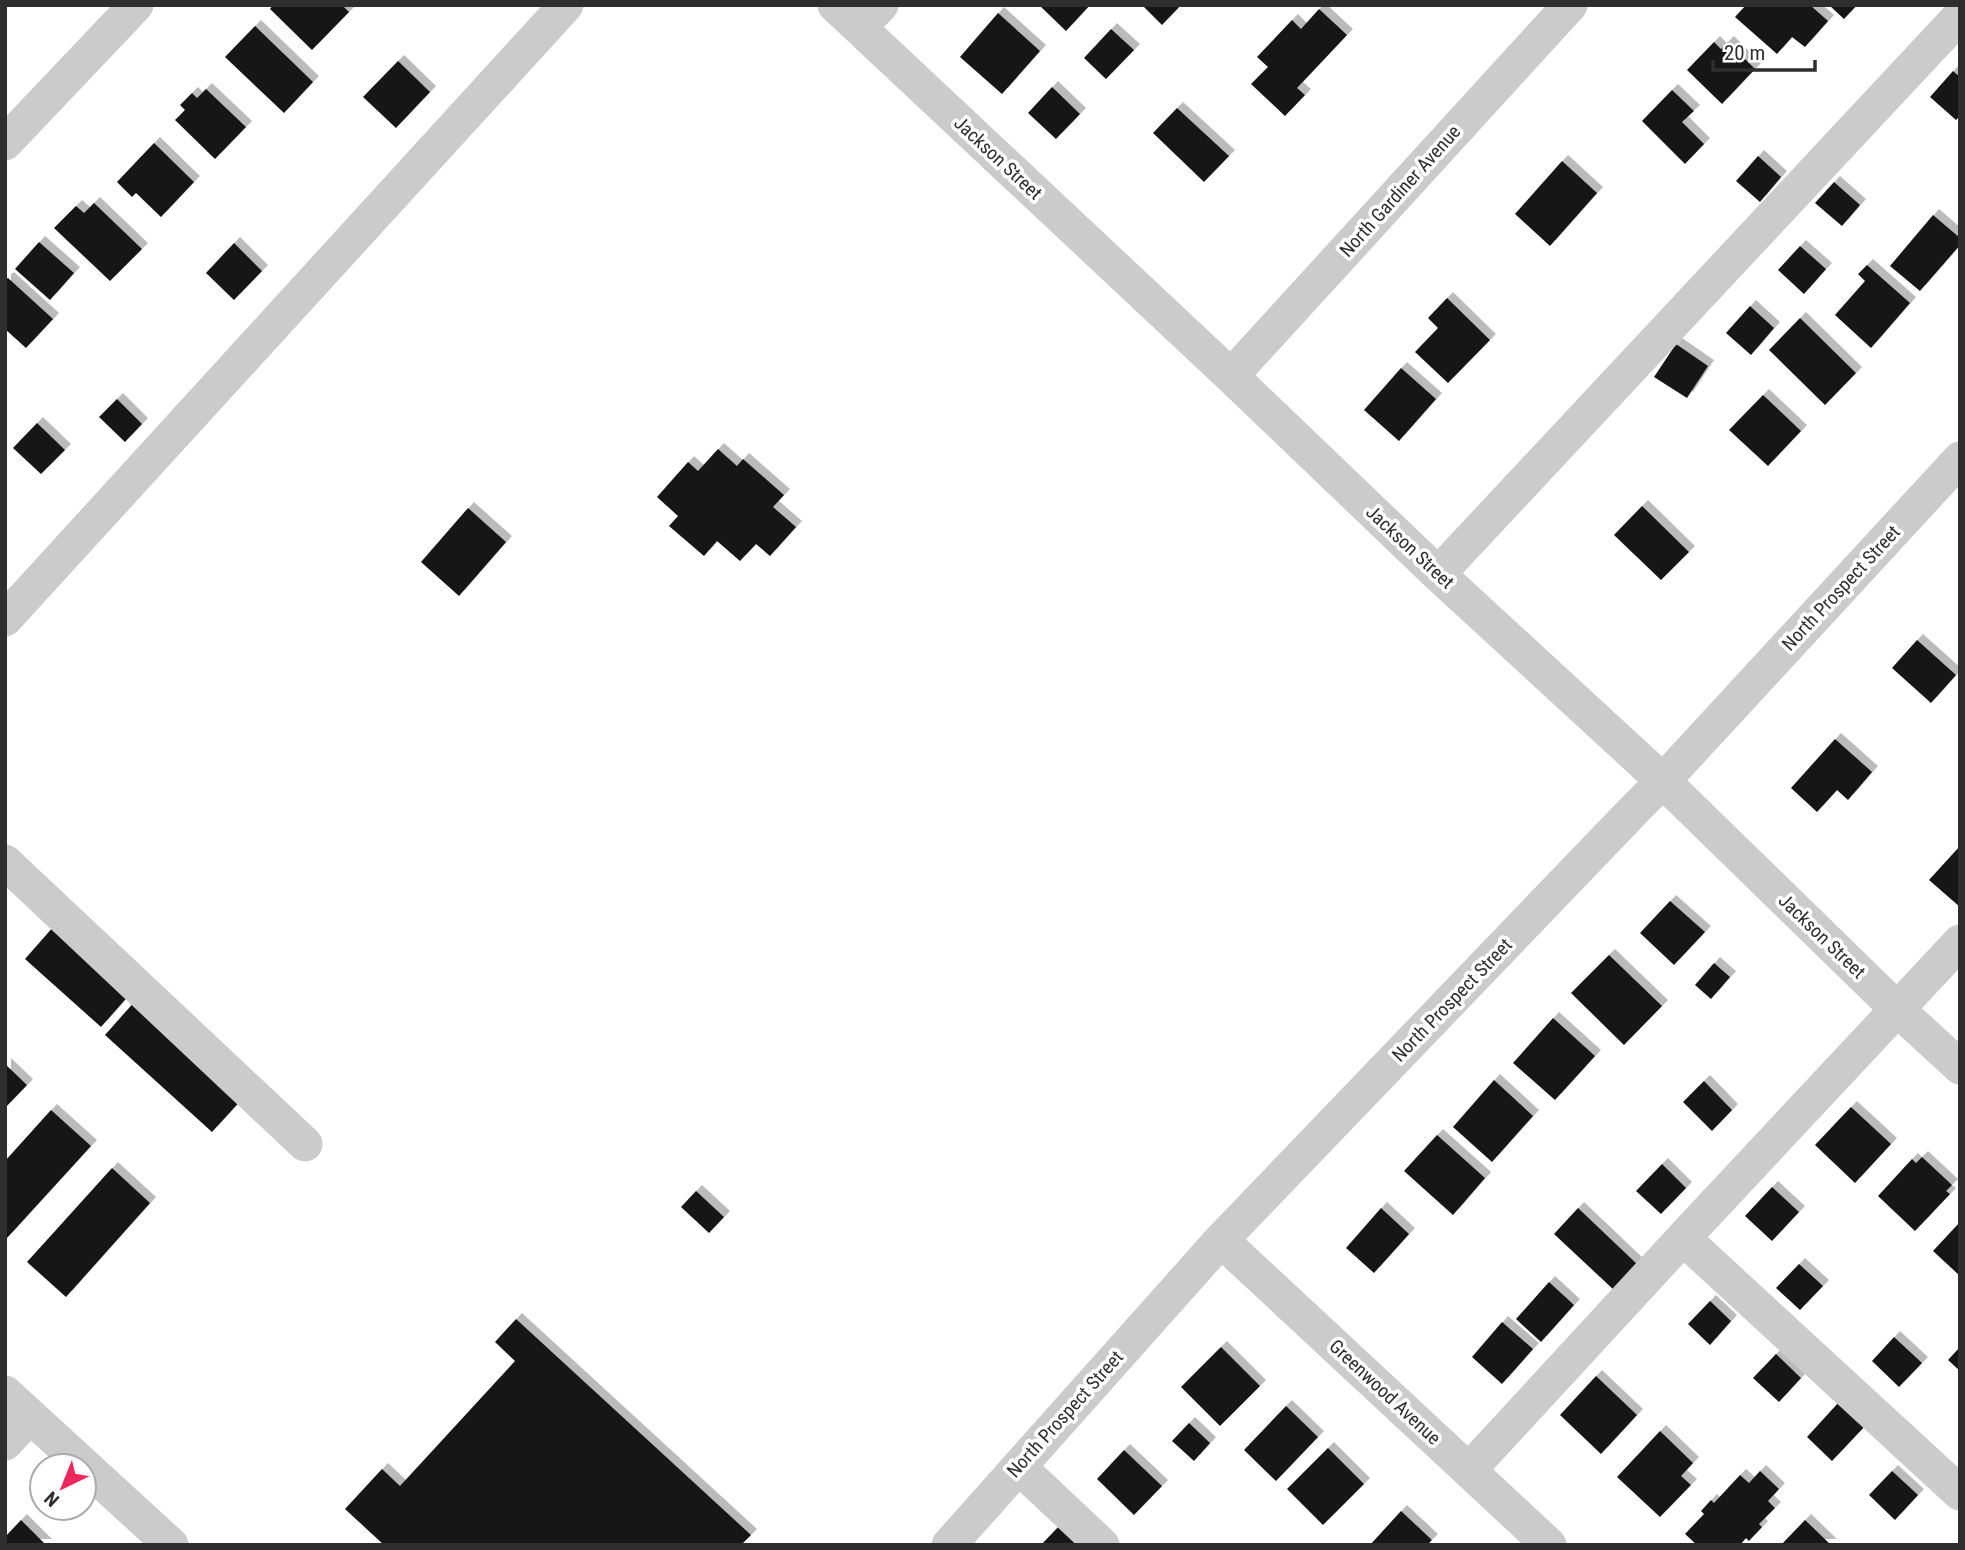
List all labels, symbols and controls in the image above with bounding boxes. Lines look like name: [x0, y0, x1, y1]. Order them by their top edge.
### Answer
scale bar: [1713, 28, 1814, 72]
text: 20 m: [1724, 41, 1765, 65]
street label: Jackson Street: [949, 111, 1047, 205]
street label: North Gardiner Avenue: [1335, 120, 1465, 262]
street label: Jackson Street: [1361, 500, 1459, 594]
street label: North Prospect Street: [1777, 521, 1905, 655]
street label: Jackson Street: [1774, 889, 1870, 983]
street label: North Prospect Street: [1387, 934, 1517, 1066]
street label: Greenwood Avenue: [1325, 1335, 1445, 1449]
street label: North Prospect Street: [1002, 1346, 1128, 1482]
north arrow: [28, 1452, 98, 1522]
text: N: [40, 1487, 64, 1511]

